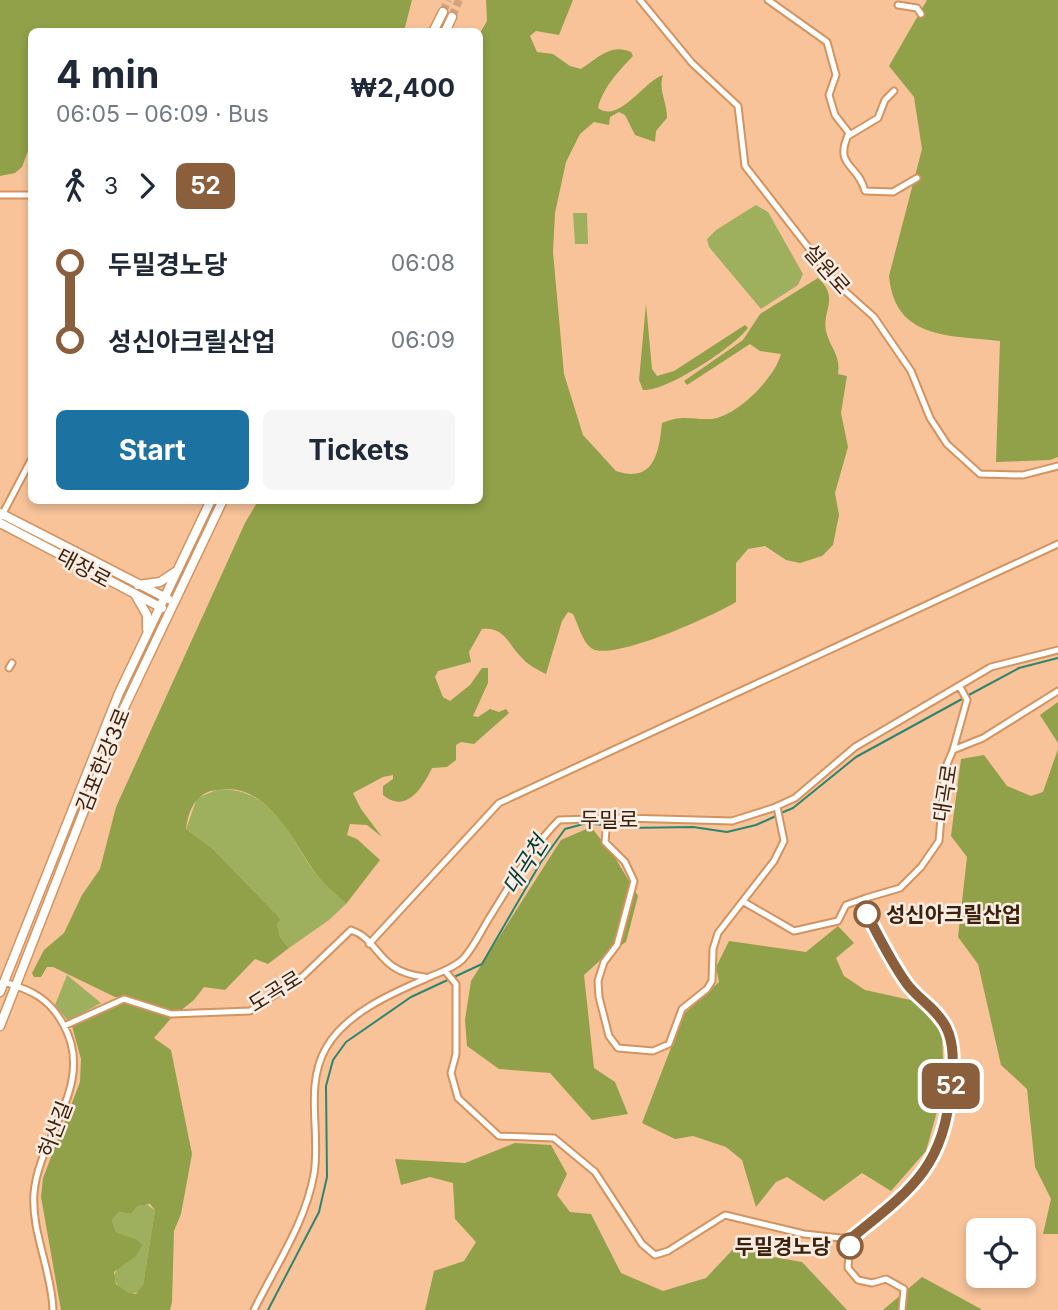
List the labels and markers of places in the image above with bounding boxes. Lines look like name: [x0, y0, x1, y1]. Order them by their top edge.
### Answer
marker: 성신아크릴산업: [854, 901, 880, 927]
place label: 성신아크릴산업: [886, 902, 1021, 927]
marker: 두밀경노당: [837, 1233, 863, 1259]
place label: 두밀경노당: [734, 1234, 831, 1259]

